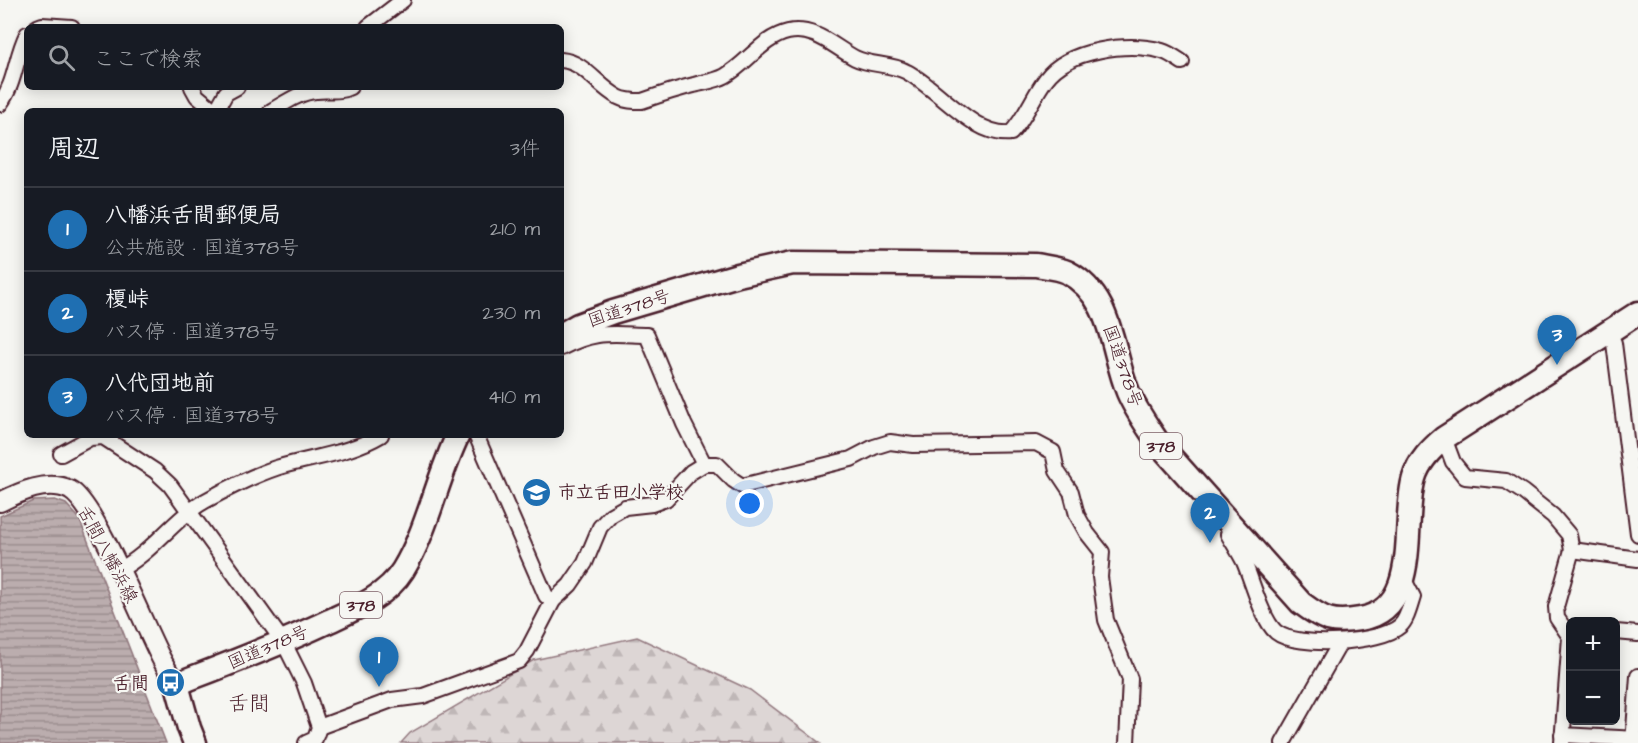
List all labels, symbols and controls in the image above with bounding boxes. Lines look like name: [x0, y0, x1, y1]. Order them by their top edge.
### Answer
search box: [24, 24, 564, 90]
icon: search: [45, 41, 78, 74]
text: ここで検索: [93, 44, 203, 75]
text: 周辺: [48, 131, 100, 167]
text: 3件: [510, 135, 540, 163]
text: 八幡浜舌間郵便局: [105, 200, 281, 231]
text: 1: [66, 215, 69, 243]
text: 210 m: [490, 215, 540, 243]
text: 公共施設 · 国道378号: [105, 234, 299, 262]
street label: 国道378号: [584, 283, 674, 334]
text: 榎峠: [105, 284, 149, 315]
text: 2: [62, 299, 73, 327]
text: 230 m: [482, 299, 540, 327]
pin: 3: [1538, 316, 1576, 365]
text: バス停 · 国道378号: [105, 318, 279, 346]
street label: 国道378号: [1097, 321, 1148, 411]
text: 八代団地前: [105, 368, 215, 399]
text: 3: [62, 383, 73, 411]
text: 410 m: [488, 383, 540, 411]
text: バス停 · 国道378号: [105, 402, 279, 430]
road number: 378: [1140, 433, 1182, 459]
school or university icon: 市立舌田小学校: [521, 476, 553, 508]
place label: 市立舌田小学校: [558, 480, 684, 505]
your location: [735, 489, 764, 518]
pin: 2: [1190, 494, 1230, 543]
street label: 舌間八幡浜線: [71, 501, 144, 608]
road number: 378: [340, 592, 382, 618]
map controls: [1566, 617, 1620, 725]
button: +: [1566, 617, 1620, 671]
street label: 国道378号: [224, 619, 313, 676]
pin: 1: [360, 638, 398, 687]
bus stop icon: 舌間: [154, 667, 186, 699]
place label: 舌間: [113, 671, 149, 696]
button: −: [1566, 671, 1620, 725]
district label: 舌間: [228, 689, 270, 718]

